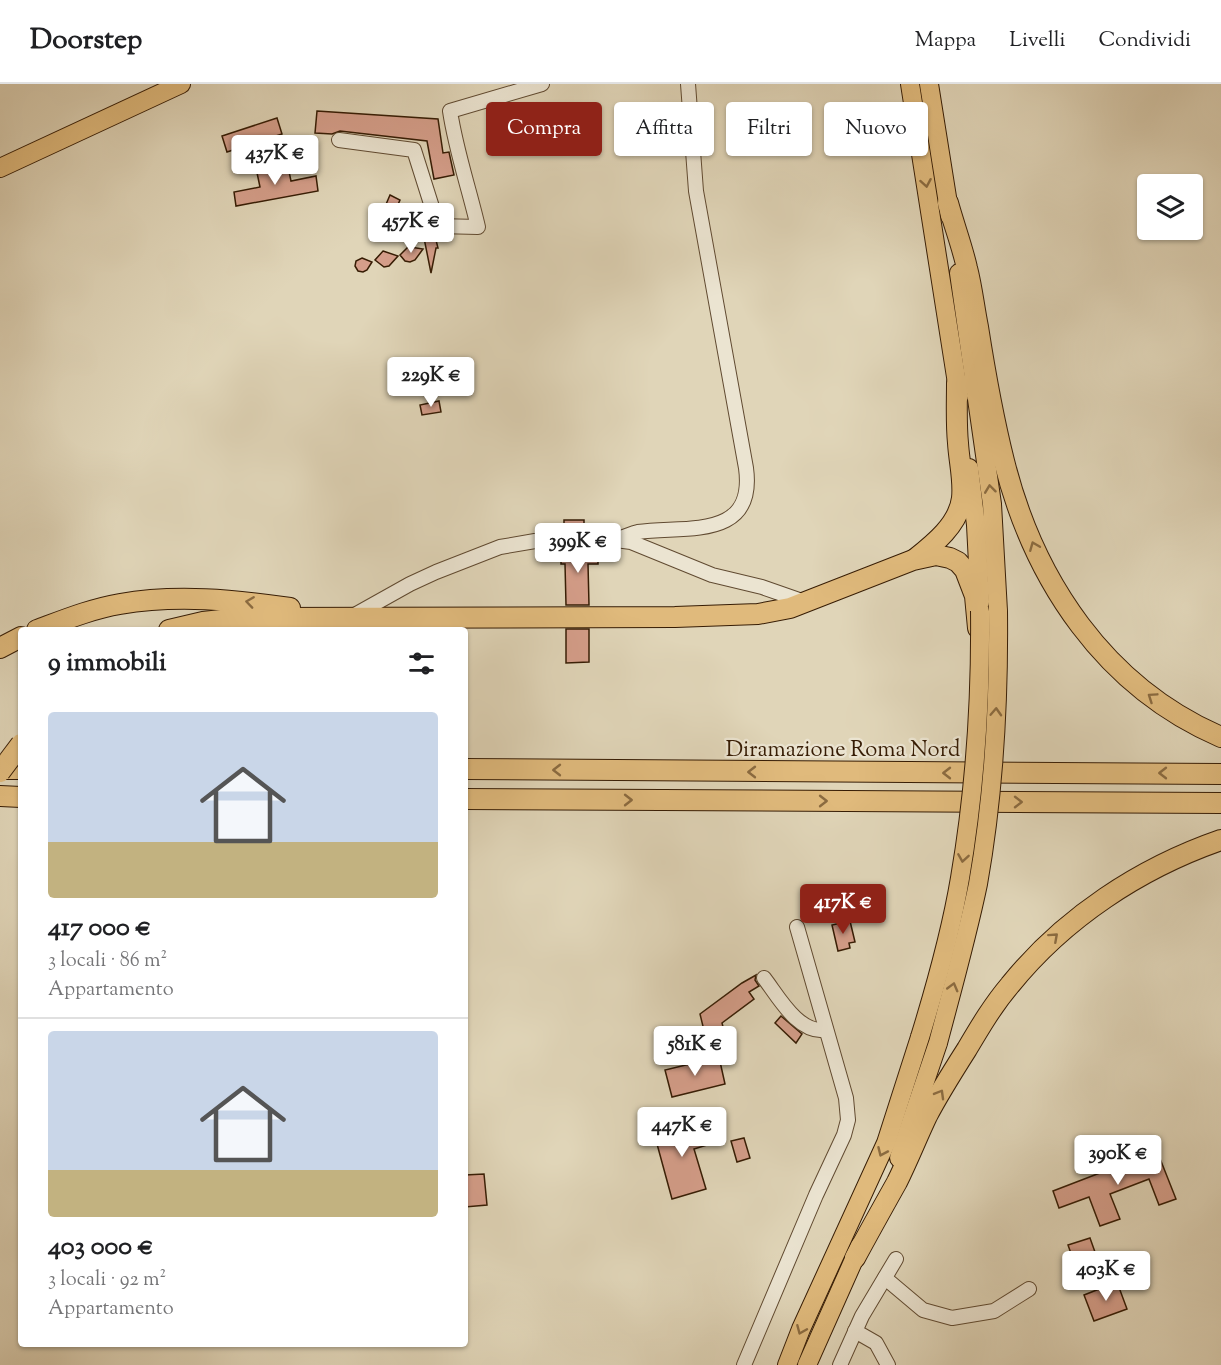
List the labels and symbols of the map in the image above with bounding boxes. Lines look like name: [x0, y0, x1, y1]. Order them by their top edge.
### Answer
pin: 437K €: [226, 135, 324, 186]
one-way arrow: [919, 178, 932, 188]
pin: 457K €: [362, 203, 460, 254]
pin: 229K €: [382, 357, 480, 408]
one-way arrow: [984, 485, 997, 494]
pin: 399K €: [529, 523, 627, 574]
one-way arrow: [1029, 541, 1041, 552]
one-way arrow: [245, 596, 254, 609]
one-way arrow: [1148, 693, 1159, 704]
one-way arrow: [990, 707, 1003, 716]
street label: Diramazione Roma Nord: [726, 735, 960, 767]
one-way arrow: [552, 764, 561, 776]
one-way arrow: [747, 766, 756, 778]
one-way arrow: [942, 767, 951, 779]
one-way arrow: [1158, 767, 1167, 779]
one-way arrow: [624, 794, 633, 806]
one-way arrow: [819, 795, 828, 807]
one-way arrow: [1014, 796, 1023, 808]
one-way arrow: [957, 852, 970, 862]
pin: 417K €: [794, 884, 892, 935]
one-way arrow: [1048, 933, 1058, 944]
one-way arrow: [946, 982, 959, 992]
pin: 581K €: [646, 1026, 744, 1077]
one-way arrow: [933, 1090, 944, 1100]
pin: 447K €: [633, 1107, 731, 1158]
pin: 390K €: [1069, 1135, 1167, 1186]
one-way arrow: [877, 1146, 889, 1157]
pin: 403K €: [1057, 1251, 1155, 1302]
one-way arrow: [797, 1324, 809, 1335]

